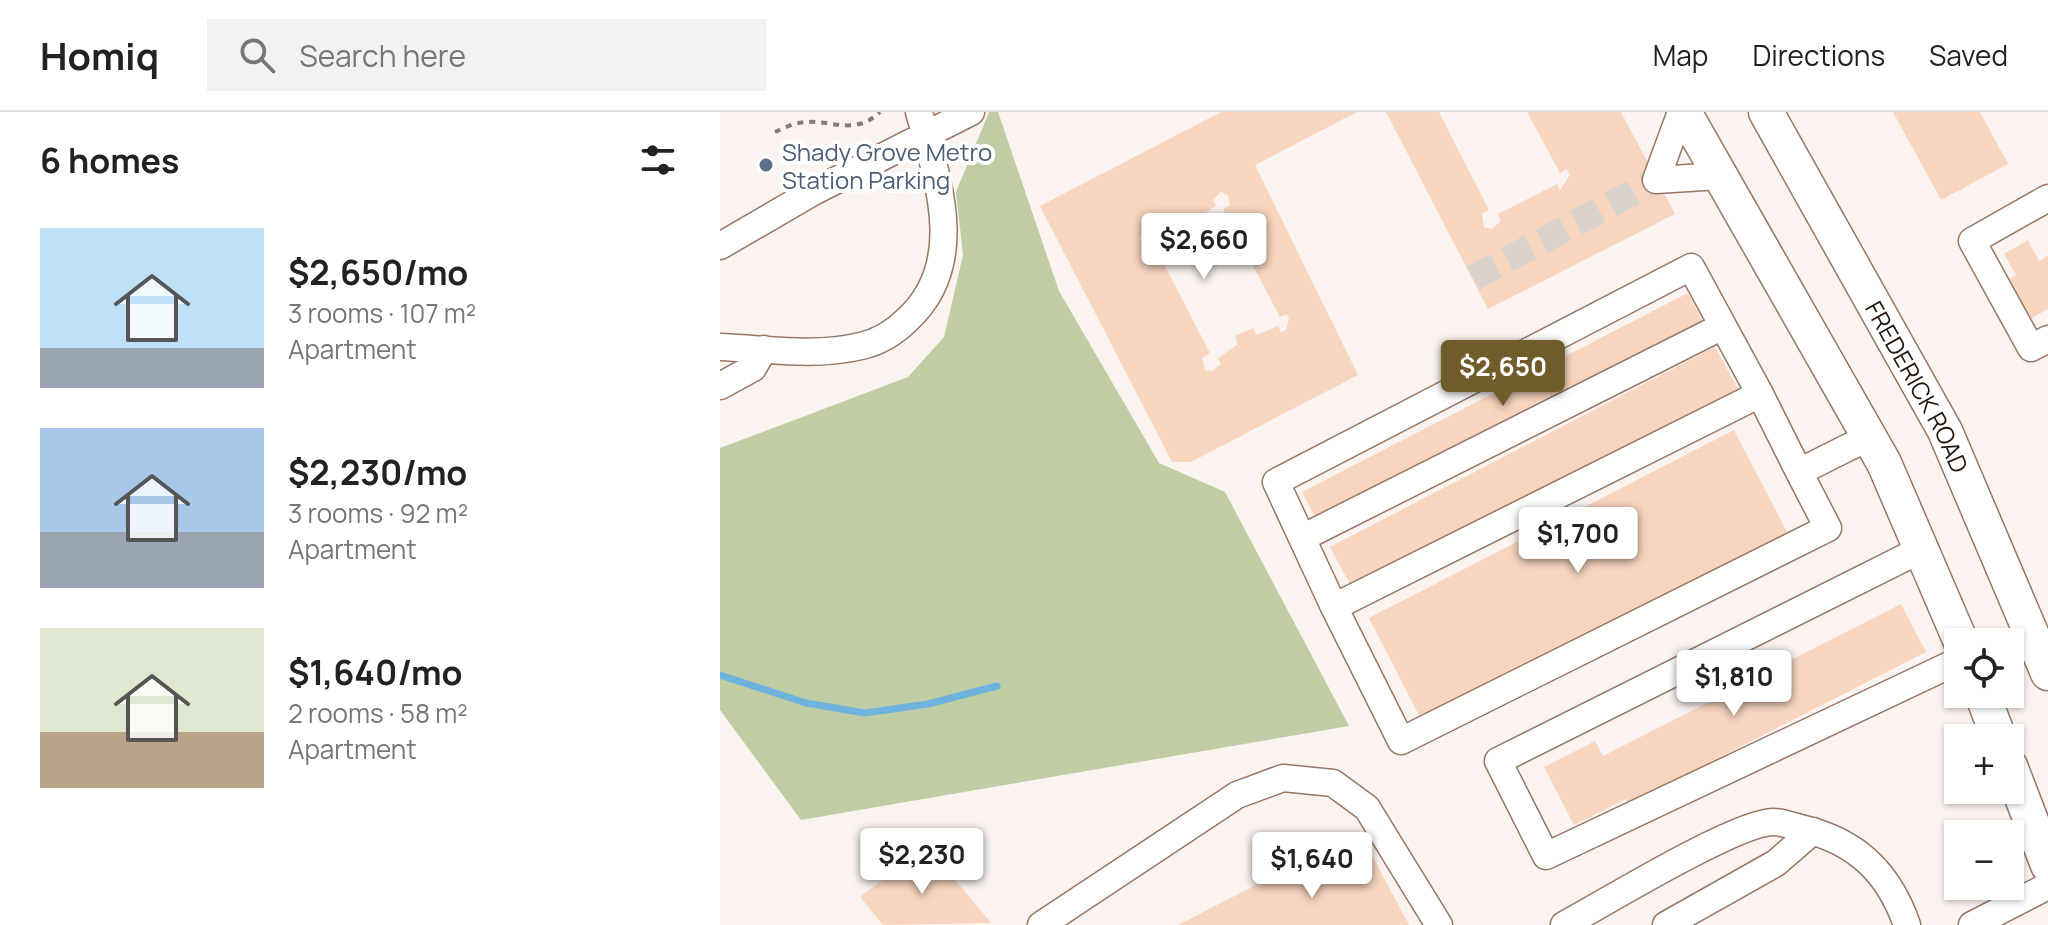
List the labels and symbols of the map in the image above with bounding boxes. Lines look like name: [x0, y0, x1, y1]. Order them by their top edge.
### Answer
place label: Shady Grove Metro Station Parking: [782, 135, 992, 196]
marker: Shady Grove Metro Station Parking: [757, 156, 775, 174]
pin: $2,660: [1139, 213, 1269, 281]
street label: FREDERICK ROAD: [1859, 295, 1977, 478]
pin: $2,650: [1438, 340, 1568, 408]
pin: $1,700: [1513, 507, 1643, 575]
pin: $1,810: [1669, 650, 1799, 718]
pin: $2,230: [857, 828, 987, 896]
pin: $1,640: [1247, 832, 1377, 900]

